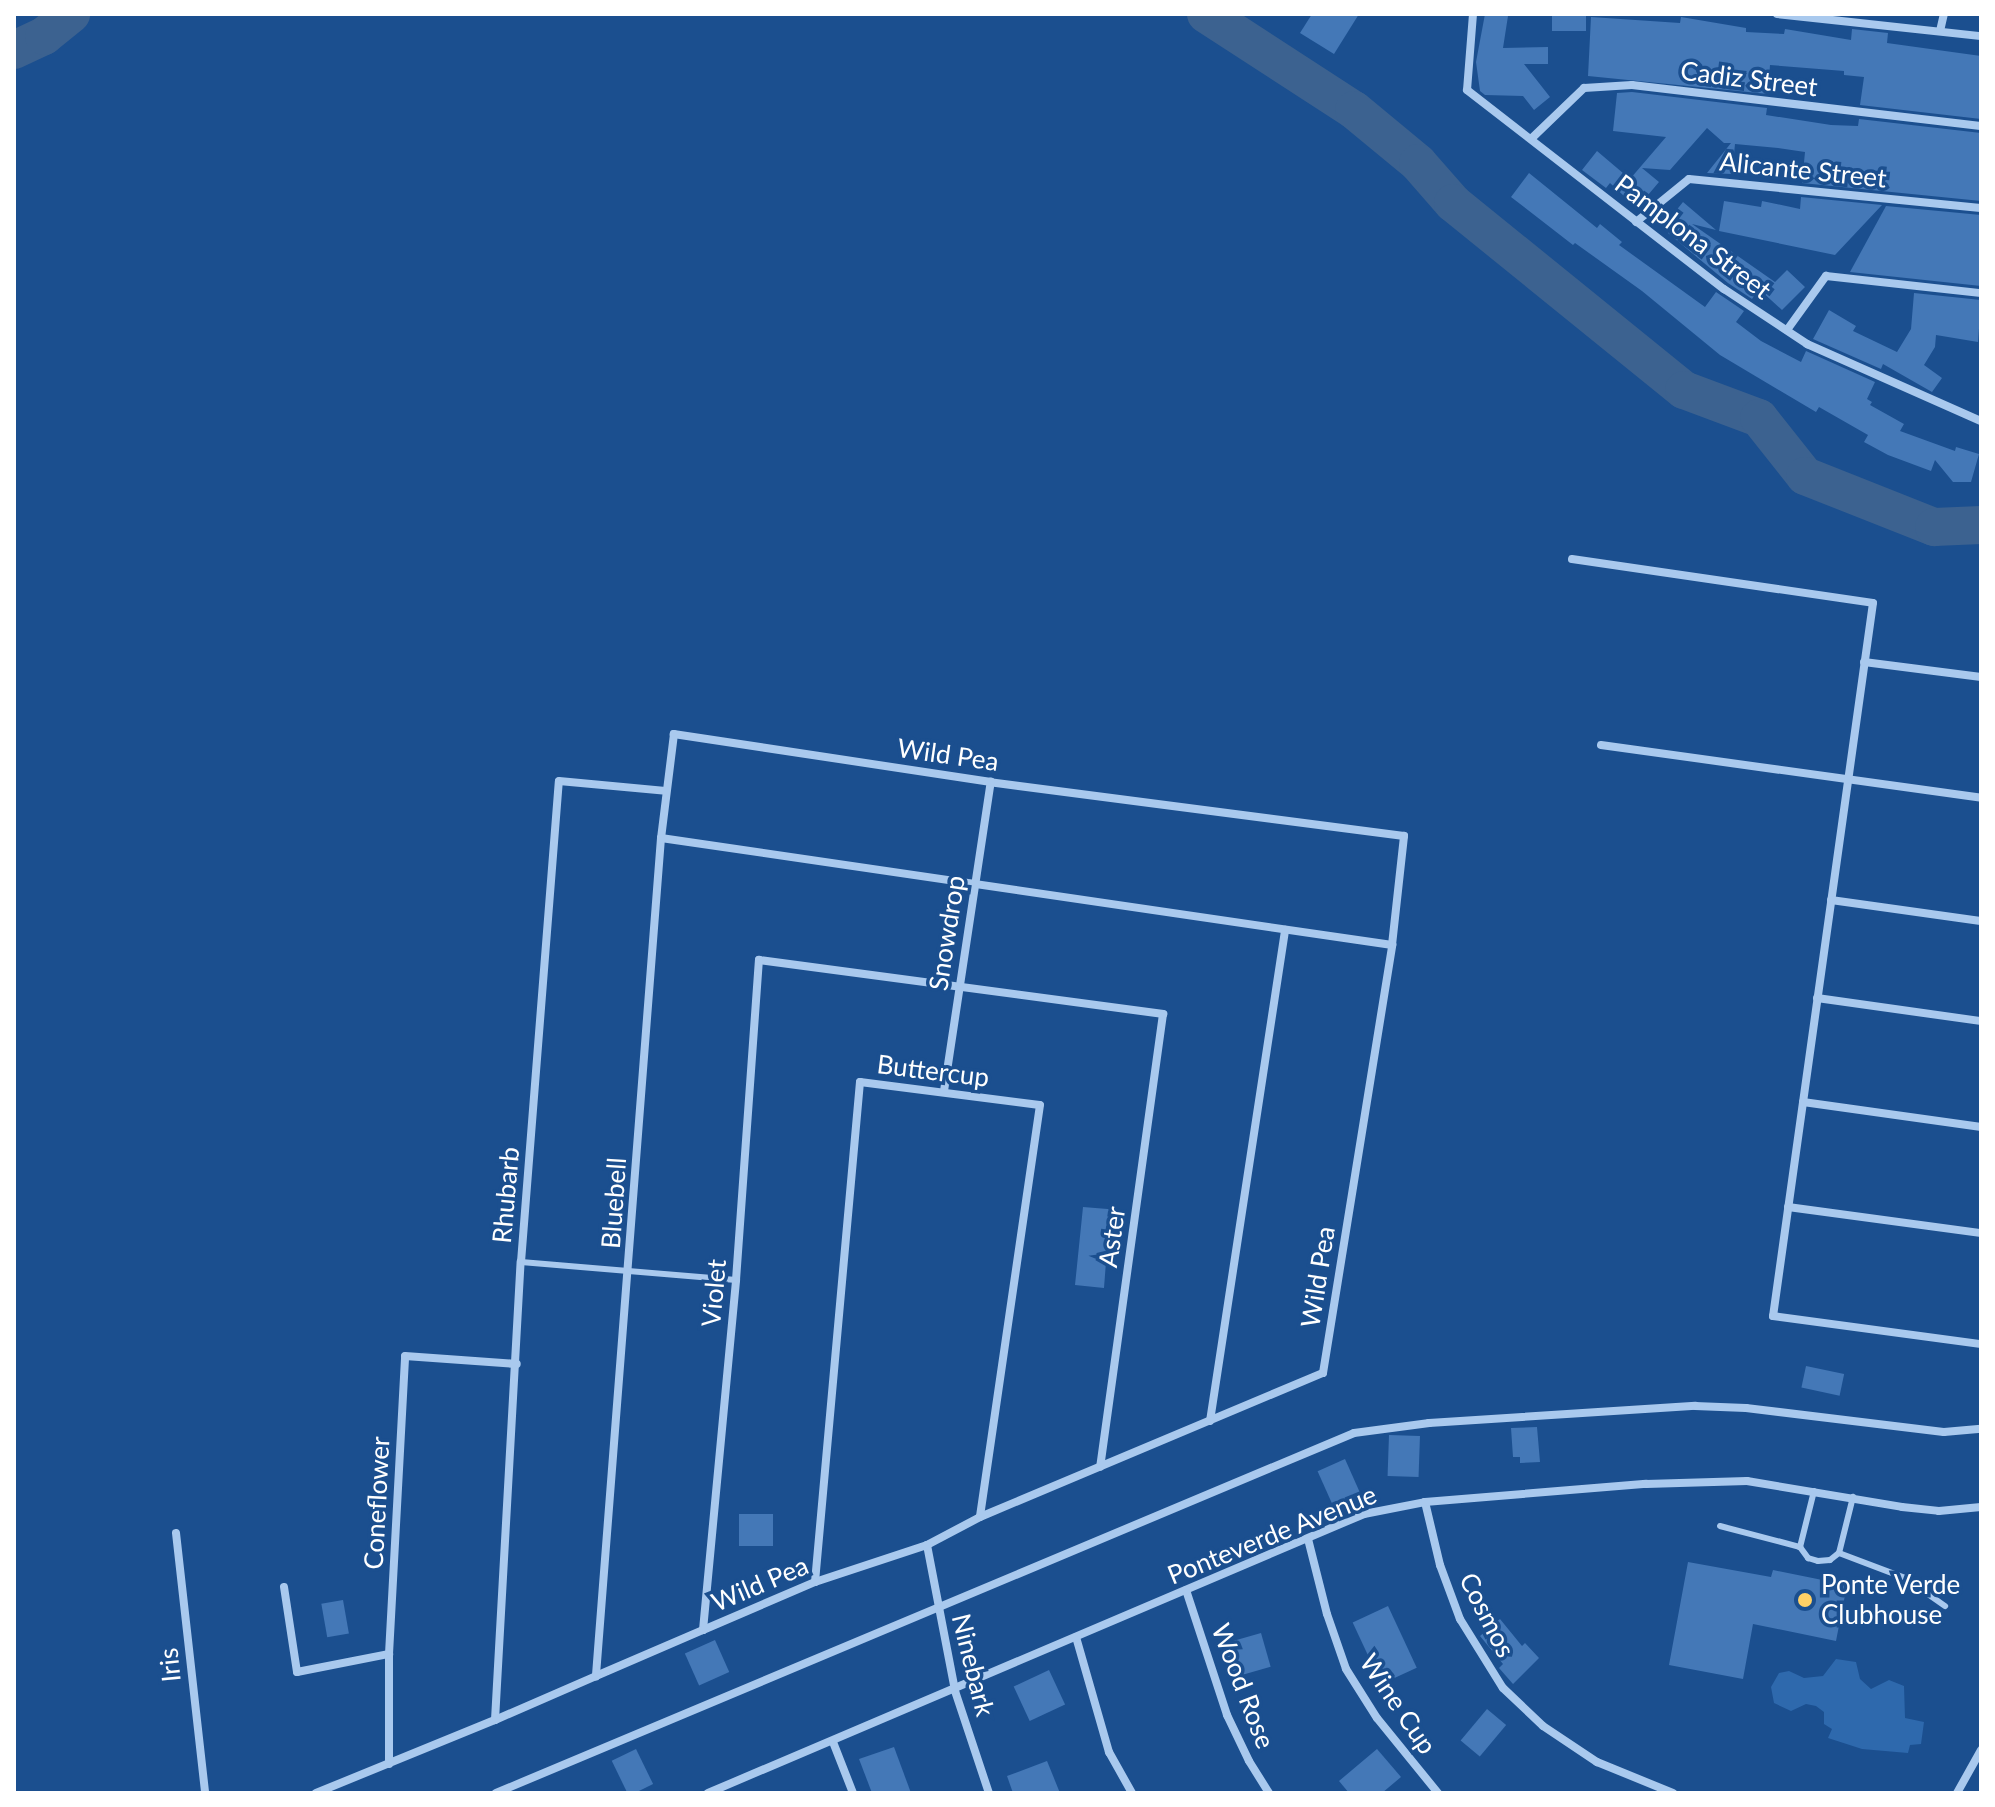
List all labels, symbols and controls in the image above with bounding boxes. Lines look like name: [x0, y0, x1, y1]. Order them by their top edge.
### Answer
street label: Cadiz Street: [1679, 55, 1819, 103]
street label: Alicante Street: [1718, 146, 1888, 194]
street label: Pamplona Street: [1609, 168, 1777, 306]
street label: Wild Pea: [895, 732, 1001, 778]
street label: Snowdrop: [923, 873, 971, 993]
street label: Buttercup: [875, 1049, 991, 1093]
street label: Rhubarb: [486, 1146, 526, 1244]
street label: Bluebell: [595, 1156, 633, 1250]
street label: Aster: [1092, 1204, 1132, 1270]
street label: Wild Pea: [1295, 1224, 1341, 1330]
street label: Violet: [696, 1258, 732, 1328]
street label: Coneflower: [358, 1436, 396, 1570]
street label: Ponteverde Avenue: [1163, 1479, 1381, 1591]
street label: Wild Pea: [707, 1550, 813, 1618]
street label: Cosmos: [1453, 1568, 1521, 1662]
place label: Ponte Verde Clubhouse: [1821, 1569, 1961, 1630]
marker: Ponte Verde Clubhouse: [1796, 1591, 1814, 1609]
street label: Ninebark: [945, 1611, 1001, 1719]
street label: Wood Rose: [1205, 1619, 1281, 1753]
street label: Iris: [153, 1646, 187, 1684]
street label: Wine Cup: [1353, 1648, 1443, 1760]

